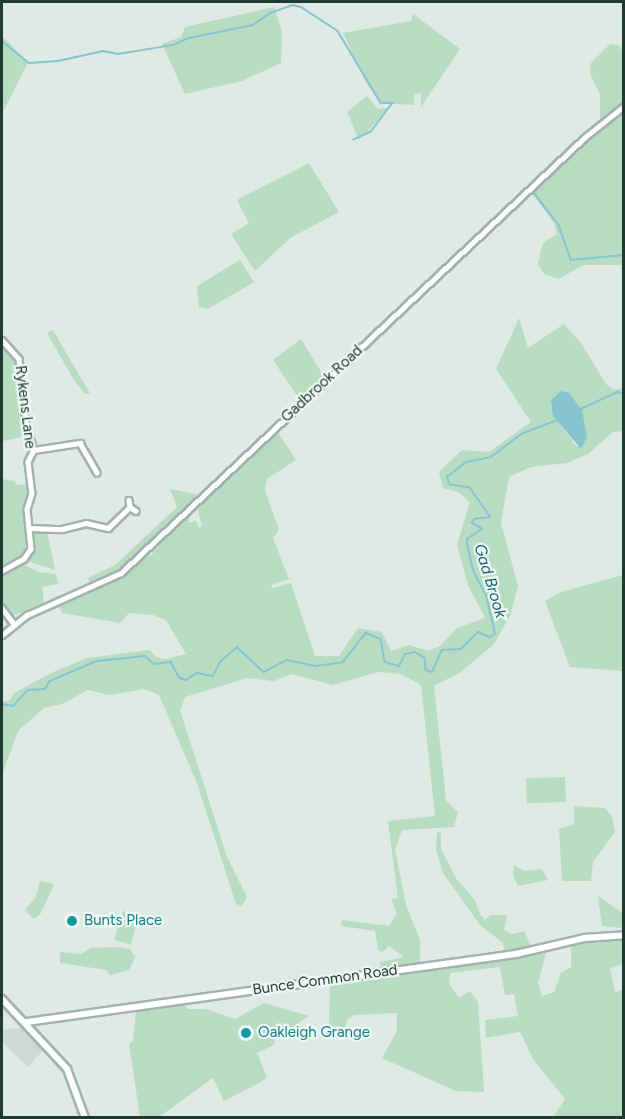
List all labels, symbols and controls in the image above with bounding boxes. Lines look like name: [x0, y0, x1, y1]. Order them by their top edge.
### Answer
street label: Gadbrook Road: [278, 342, 366, 426]
street label: Rykens Lane: [11, 364, 39, 450]
water label: Gad Brook: [470, 542, 510, 620]
place label: Bunts Place: [84, 912, 162, 930]
marker: Bunts Place: [65, 914, 79, 928]
street label: Bunce Common Road: [251, 961, 399, 999]
place label: Oakleigh Grange: [258, 1024, 370, 1042]
marker: Oakleigh Grange: [239, 1026, 253, 1040]

